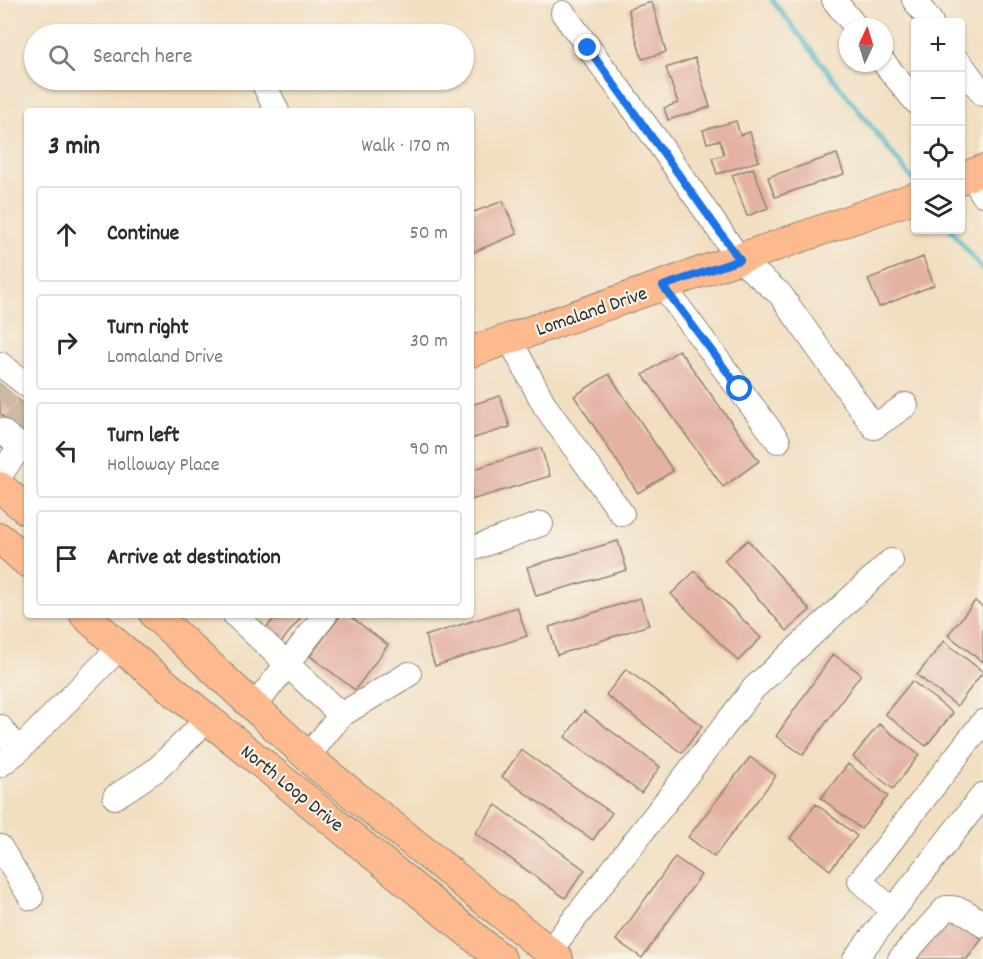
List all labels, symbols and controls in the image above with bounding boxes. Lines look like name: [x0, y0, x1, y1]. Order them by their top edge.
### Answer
north arrow: [839, 18, 893, 72]
map controls: [911, 18, 965, 234]
button: +: [911, 18, 965, 72]
search box: [24, 24, 474, 90]
route end: [574, 34, 600, 60]
icon: search: [45, 41, 78, 74]
text: Search here: [93, 42, 192, 73]
button: −: [911, 72, 965, 126]
button: locate: [911, 126, 965, 180]
text: 3 min: [48, 129, 100, 166]
text: Walk · 170 m: [361, 133, 450, 161]
button: layers: [911, 180, 965, 234]
icon: ahead: [50, 218, 83, 251]
text: Continue: [107, 219, 179, 250]
text: 50 m: [410, 220, 448, 248]
street label: Lomaland Drive: [533, 281, 652, 345]
text: Turn right: [107, 313, 189, 344]
icon: right: [50, 326, 83, 359]
text: 30 m: [410, 328, 448, 356]
text: Lomaland Drive: [107, 344, 223, 372]
route start: [726, 375, 752, 401]
text: Turn left: [107, 421, 179, 452]
icon: left: [50, 434, 83, 467]
text: 90 m: [410, 436, 448, 464]
text: Holloway Place: [107, 452, 220, 480]
icon: arrive: [50, 542, 83, 575]
text: Arrive at destination: [107, 543, 281, 574]
street label: North Loop Drive: [233, 739, 349, 840]

